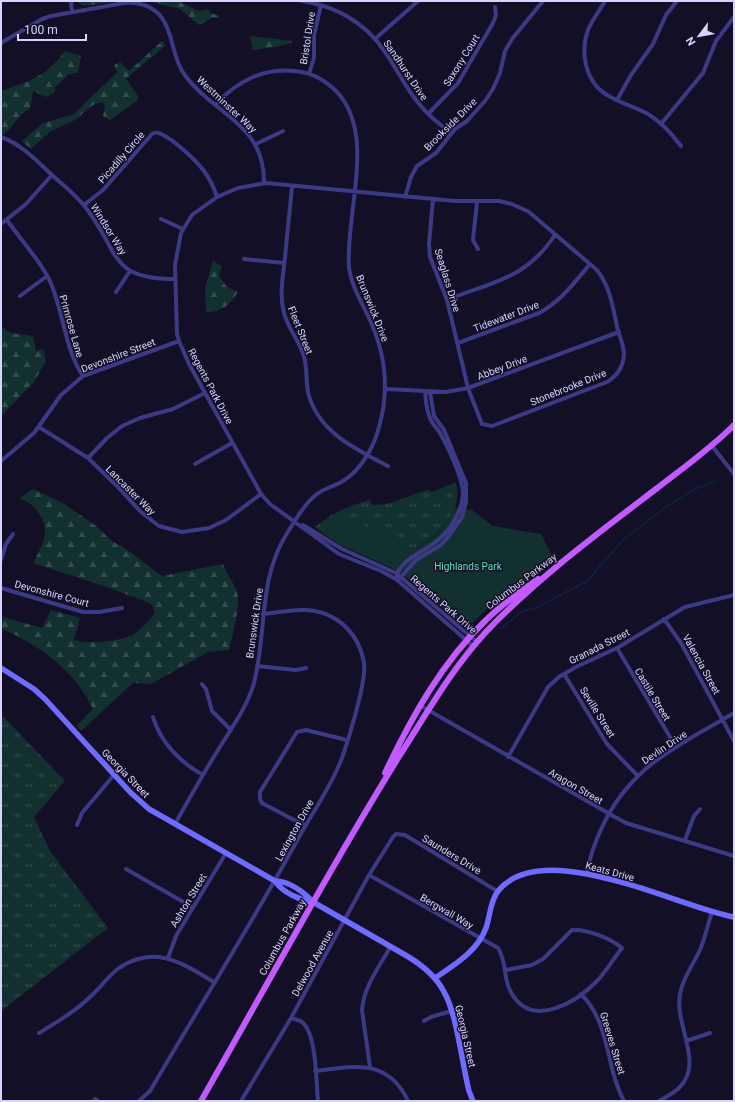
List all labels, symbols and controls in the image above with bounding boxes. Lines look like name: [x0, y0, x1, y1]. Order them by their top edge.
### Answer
street label: Bristol Drive: [298, 11, 317, 65]
scale bar: [18, 16, 86, 42]
north arrow: [679, 16, 719, 56]
text: 100 m: [24, 23, 58, 37]
street label: Saxony Court: [441, 32, 482, 88]
text: N: [683, 34, 699, 48]
street label: Sandhurst Drive: [381, 38, 430, 103]
street label: Westminster Way: [195, 74, 259, 135]
street label: Brookside Drive: [422, 96, 479, 153]
street label: Picadilly Circle: [96, 129, 147, 185]
street label: Windsor Way: [89, 202, 129, 257]
street label: Seaglass Drive: [433, 247, 462, 313]
street label: Brunswick Drive: [354, 273, 391, 343]
street label: Primrose Lane: [57, 294, 86, 359]
street label: Tidewater Drive: [472, 299, 540, 334]
street label: Fleet Street: [286, 305, 315, 356]
street label: Devonshire Street: [80, 336, 157, 375]
street label: Regents Park Drive: [186, 347, 235, 426]
street label: Abbey Drive: [476, 353, 529, 382]
street label: Stonebrooke Drive: [528, 367, 608, 408]
street label: Lancaster Way: [104, 463, 158, 518]
street label: Columbus Parkway: [484, 551, 559, 612]
park label: Highlands Park: [434, 561, 503, 572]
street label: Regents Park Drive: [408, 573, 479, 636]
street label: Devonshire Court: [13, 578, 90, 609]
street label: Brunswick Drive: [244, 587, 265, 659]
street label: Granada Street: [567, 626, 631, 666]
street label: Valencia Street: [681, 632, 723, 696]
street label: Castile Street: [633, 666, 673, 723]
street label: Seville Street: [578, 685, 617, 740]
street label: Devlin Drive: [640, 728, 689, 767]
street label: Georgia Street: [100, 747, 152, 800]
street label: Aragon Street: [547, 766, 605, 806]
street label: Lexington Drive: [273, 798, 316, 863]
street label: Saunders Drive: [420, 832, 483, 876]
street label: Keats Drive: [584, 860, 636, 883]
street label: Ashton Street: [168, 872, 209, 929]
street label: Bergwall Way: [418, 892, 476, 931]
street label: Columbus Parkway: [257, 897, 308, 977]
street label: Delwood Avenue: [290, 928, 335, 998]
street label: Georgia Street: [453, 1004, 478, 1068]
street label: Greeves Street: [598, 1011, 627, 1076]

